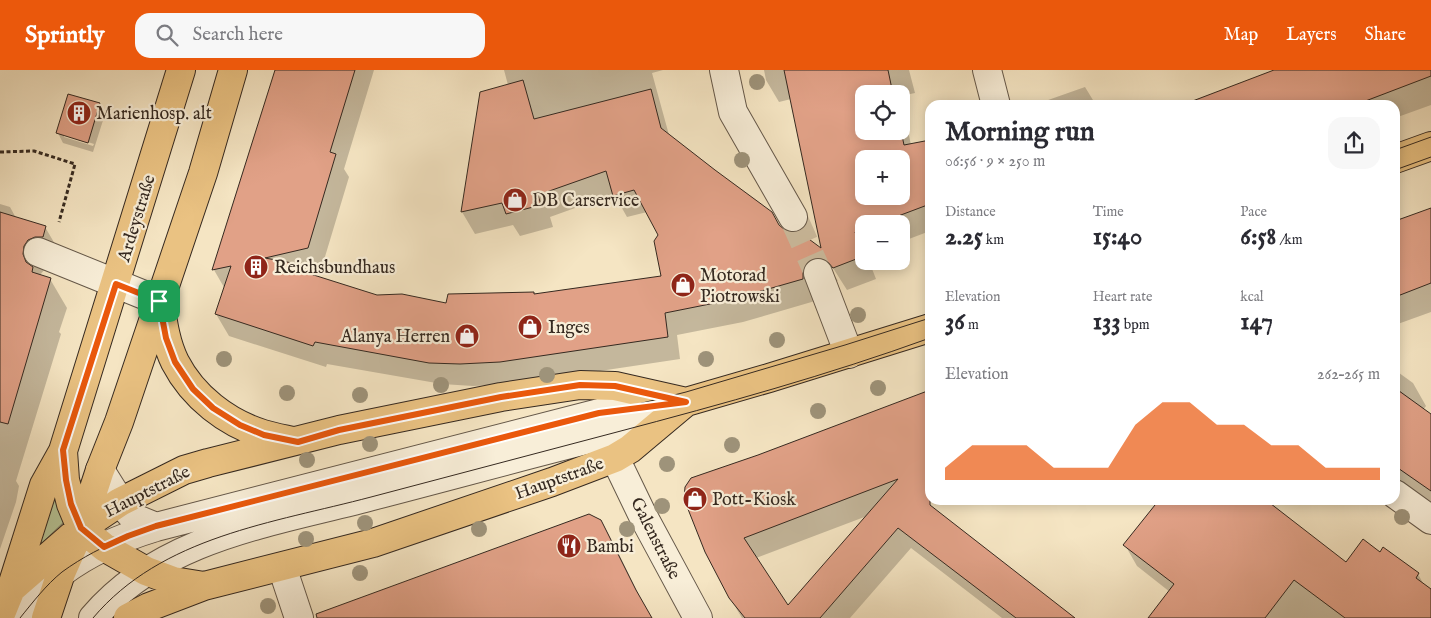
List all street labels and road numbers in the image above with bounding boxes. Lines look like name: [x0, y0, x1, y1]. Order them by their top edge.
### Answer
street label: Ardeystraße: [113, 172, 162, 266]
street label: Hauptstraße: [512, 453, 607, 506]
street label: Hauptstraße: [101, 461, 194, 524]
street label: Galenstraße: [624, 494, 685, 584]

